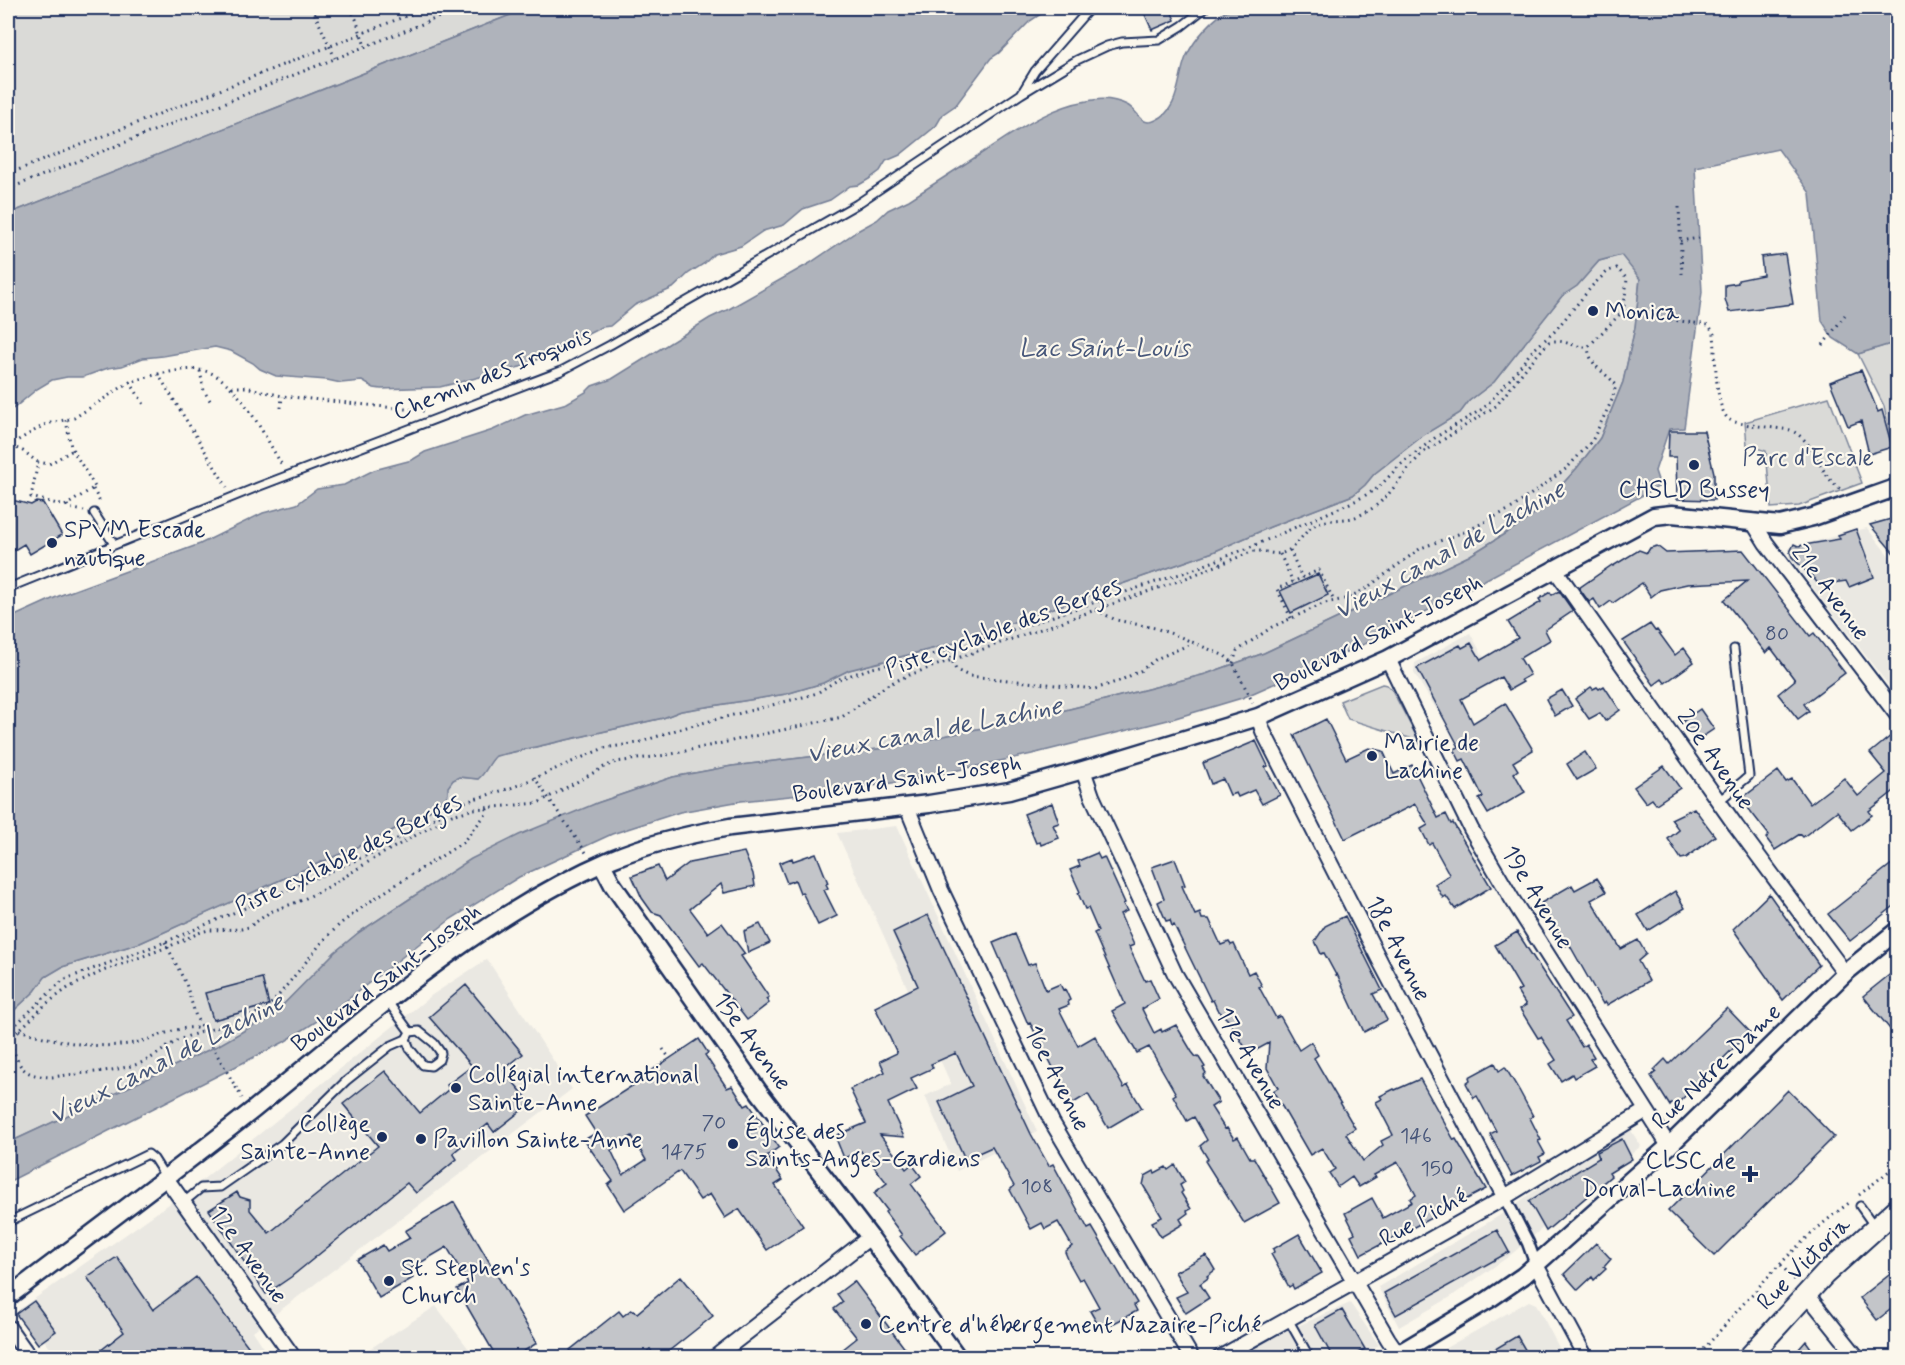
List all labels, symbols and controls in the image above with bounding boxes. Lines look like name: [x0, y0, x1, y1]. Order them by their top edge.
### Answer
place label: Monica: [1605, 297, 1680, 328]
marker: Monica: [1586, 304, 1600, 318]
street label: Chemin des Iroquois: [389, 320, 597, 428]
water label: Lac Saint-Louis: [1019, 332, 1192, 366]
park label: Parc d'Escale: [1742, 443, 1874, 474]
marker: CHSLD Bussey: [1687, 458, 1701, 472]
water label: Vieux canal de Lachine: [1328, 472, 1573, 628]
place label: CHSLD Bussey: [1619, 475, 1769, 506]
place label: SPVM Escade nautique: [64, 515, 206, 574]
marker: SPVM Escade nautique: [45, 536, 59, 550]
street label: 21e Avenue: [1784, 539, 1876, 647]
street label: Boulevard Saint-Joseph: [1269, 567, 1489, 700]
street label: Piste cyclable des Berges: [881, 571, 1127, 688]
house number: 80: [1765, 620, 1789, 648]
water label: Vieux canal de Lachine: [804, 689, 1066, 772]
street label: 20e Avenue: [1669, 703, 1761, 816]
place label: Mairie de Lachine: [1384, 728, 1479, 787]
street label: Boulevard Saint-Joseph: [791, 748, 1024, 811]
marker: Mairie de Lachine: [1365, 749, 1379, 763]
street label: Piste cyclable des Berges: [230, 787, 469, 927]
street label: 19e Avenue: [1494, 840, 1580, 955]
street label: 18e Avenue: [1358, 891, 1437, 1007]
street label: Boulevard Saint-Joseph: [285, 896, 488, 1060]
water label: Vieux canal de Lachine: [44, 985, 291, 1134]
street label: 15e Avenue: [706, 987, 798, 1097]
street label: Rue Notre-Dame: [1646, 997, 1789, 1137]
street label: 17e Avenue: [1208, 1002, 1291, 1116]
street label: 16e Avenue: [1017, 1021, 1096, 1137]
place label: Collégial international Sainte-Anne: [468, 1060, 699, 1119]
marker: Collégial international Sainte-Anne: [449, 1081, 463, 1095]
place label: Collège Sainte-Anne: [240, 1109, 370, 1168]
house number: 70: [702, 1109, 726, 1137]
place label: Église des Saints-Anges-Gardiens: [745, 1114, 981, 1178]
house number: 146: [1400, 1122, 1432, 1150]
place label: Pavillon Sainte-Anne: [433, 1125, 642, 1156]
marker: Collège Sainte-Anne: [375, 1130, 389, 1144]
marker: Pavillon Sainte-Anne: [414, 1132, 428, 1146]
marker: Église des Saints-Anges-Gardiens: [726, 1137, 740, 1151]
house number: 1475: [661, 1138, 707, 1166]
place label: CLSC de Dorval-Lachine: [1582, 1146, 1736, 1205]
house number: 150: [1420, 1155, 1454, 1183]
marker: CLSC de Dorval-Lachine: [1741, 1165, 1759, 1183]
house number: 108: [1021, 1173, 1053, 1201]
street label: Rue Piché: [1374, 1181, 1474, 1255]
street label: 12e Avenue: [202, 1200, 294, 1310]
street label: Rue Victoria: [1750, 1210, 1858, 1318]
place label: St. Stephen's Church: [401, 1253, 531, 1312]
marker: St. Stephen's Church: [382, 1274, 396, 1288]
place label: Centre d'hébergement Nazaire-Piché: [878, 1310, 1261, 1344]
marker: Centre d'hébergement Nazaire-Piché: [859, 1317, 873, 1331]

